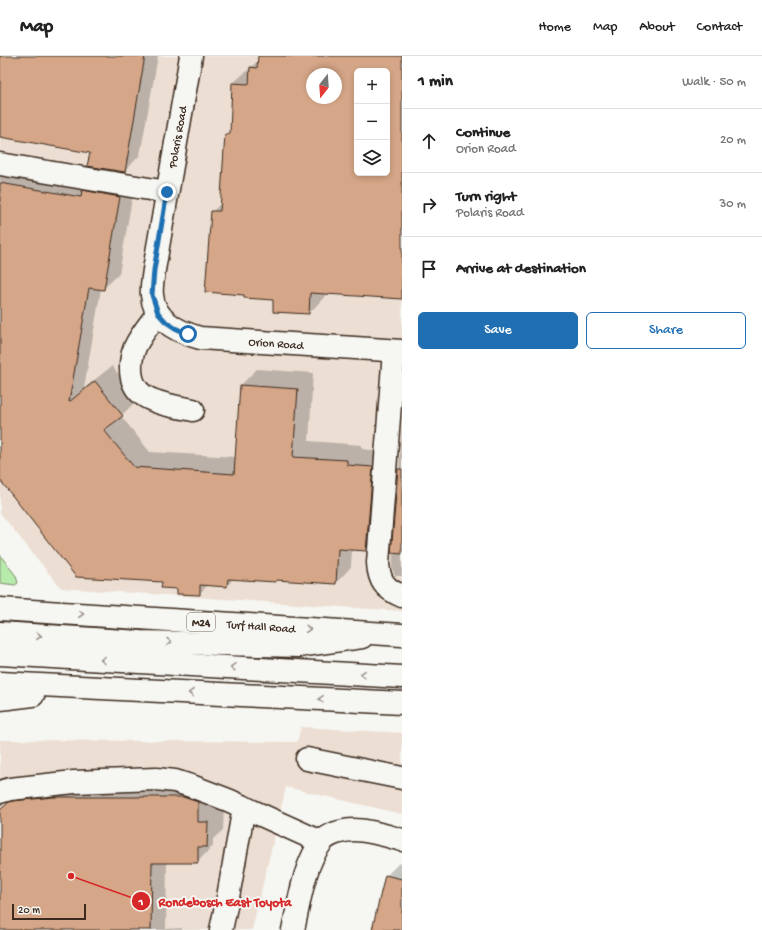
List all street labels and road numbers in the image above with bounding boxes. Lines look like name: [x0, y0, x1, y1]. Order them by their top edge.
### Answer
street label: Polaris Road: [166, 104, 191, 170]
street label: Orion Road: [248, 336, 305, 354]
road number: M24: [187, 613, 215, 631]
street label: Turf Hall Road: [225, 619, 297, 637]

